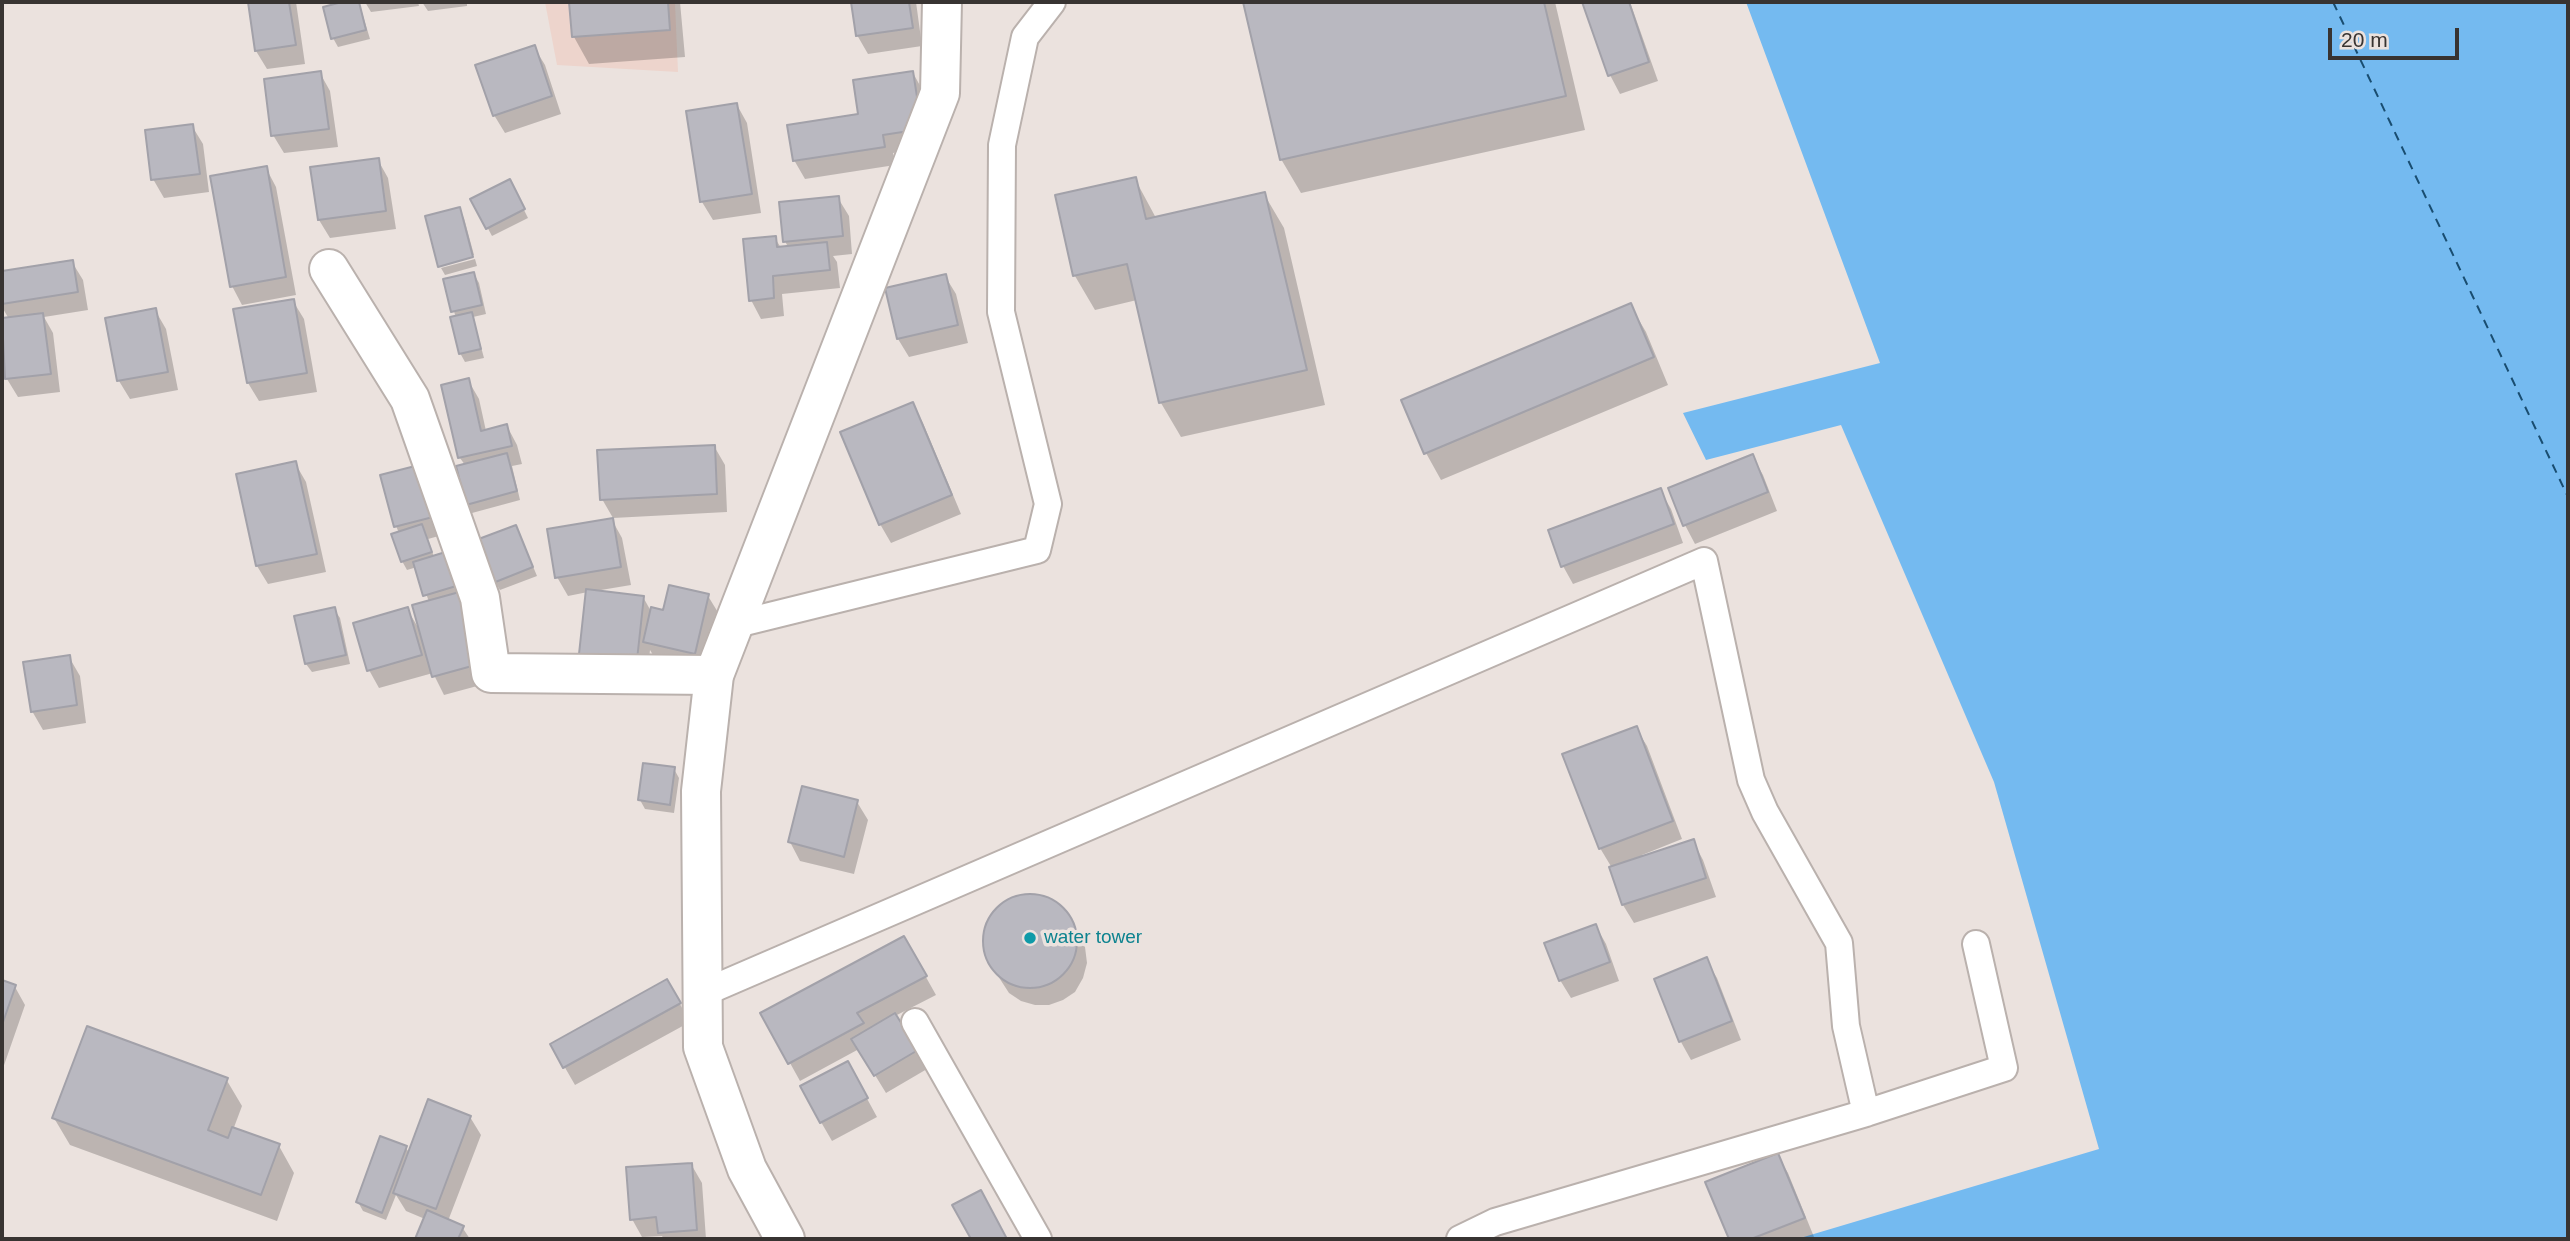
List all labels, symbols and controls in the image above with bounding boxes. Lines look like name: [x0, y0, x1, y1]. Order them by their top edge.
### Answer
scale bar: [2332, 14, 2463, 58]
text: 20 m: [2341, 28, 2388, 51]
place label: water tower: [1044, 927, 1142, 949]
marker: water tower: [1022, 930, 1038, 946]

